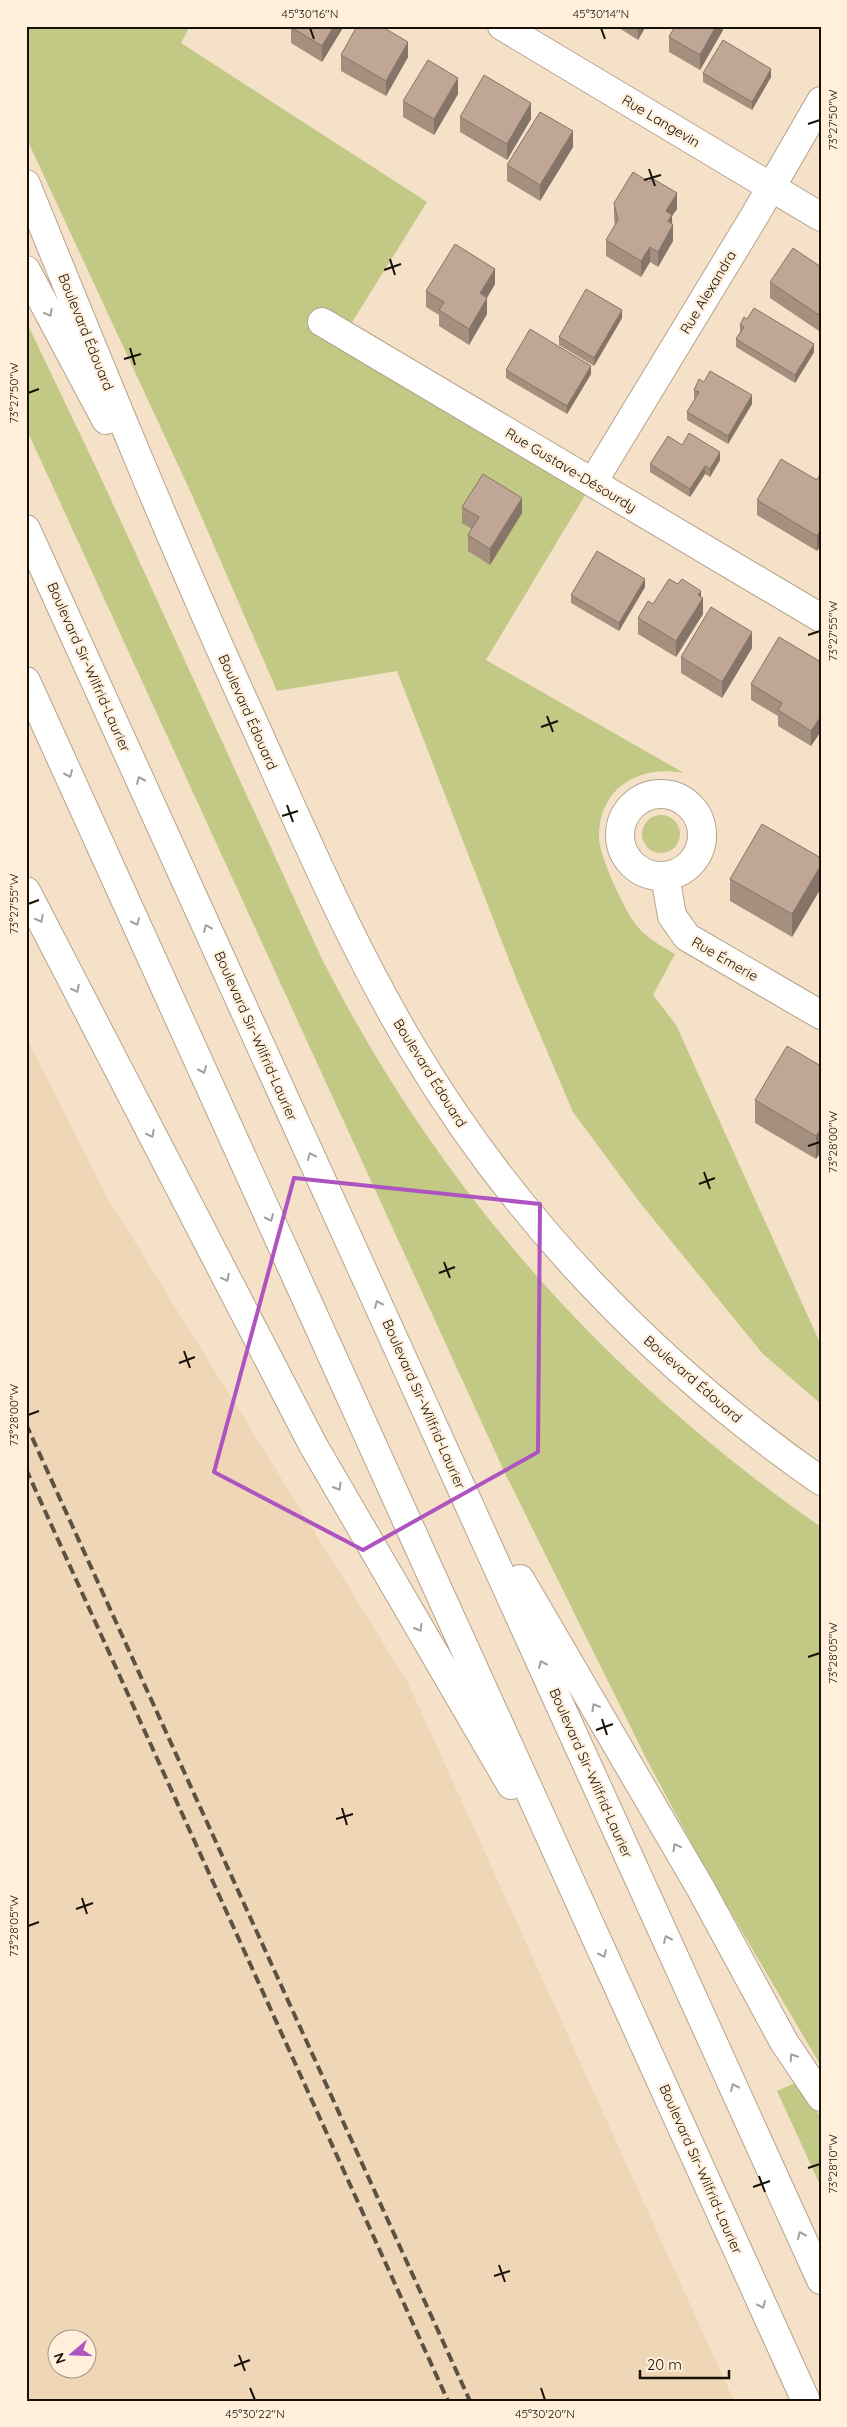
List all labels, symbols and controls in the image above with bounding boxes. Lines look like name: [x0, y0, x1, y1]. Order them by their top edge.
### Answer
text: 45°30'16"N: [282, 6, 338, 21]
text: 45°30'14"N: [573, 6, 629, 21]
text: 73°27'50"W: [825, 89, 840, 151]
street label: Rue Langevin: [619, 91, 703, 151]
street label: Rue Alexandra: [676, 247, 740, 337]
street label: Boulevard Édouard: [54, 271, 118, 393]
one-way arrow: [43, 308, 53, 317]
text: 73°27'50"W: [6, 362, 21, 424]
street label: Rue Gustave-Désourdy: [502, 424, 640, 516]
street label: Boulevard Sir-Wilfrid-Laurier: [43, 579, 135, 755]
text: 73°27'55"W: [825, 600, 840, 661]
street label: Boulevard Édouard: [214, 651, 282, 773]
one-way arrow: [62, 769, 73, 778]
one-way arrow: [136, 776, 147, 785]
text: 73°27'55"W: [6, 873, 21, 934]
one-way arrow: [34, 914, 44, 923]
one-way arrow: [130, 917, 140, 926]
one-way arrow: [203, 924, 214, 933]
street label: Rue Émerie: [689, 933, 762, 985]
street label: Boulevard Sir-Wilfrid-Laurier: [210, 948, 302, 1124]
one-way arrow: [70, 984, 80, 993]
street label: Boulevard Édouard: [389, 1015, 471, 1131]
one-way arrow: [197, 1065, 208, 1074]
text: 73°28'00"W: [825, 1110, 840, 1173]
one-way arrow: [145, 1128, 155, 1137]
one-way arrow: [306, 1152, 317, 1161]
one-way arrow: [264, 1213, 274, 1222]
one-way arrow: [220, 1273, 230, 1282]
one-way arrow: [374, 1300, 384, 1309]
street label: Boulevard Sir-Wilfrid-Laurier: [378, 1316, 470, 1492]
street label: Boulevard Édouard: [640, 1331, 746, 1427]
text: 73°28'00"W: [6, 1383, 21, 1446]
one-way arrow: [331, 1482, 341, 1491]
one-way arrow: [413, 1622, 423, 1631]
text: 73°28'05"W: [825, 1622, 840, 1684]
one-way arrow: [537, 1660, 548, 1669]
street label: Boulevard Sir-Wilfrid-Laurier: [545, 1685, 637, 1861]
one-way arrow: [591, 1703, 601, 1712]
one-way arrow: [673, 1843, 683, 1852]
text: 73°28'05"W: [6, 1895, 21, 1957]
one-way arrow: [663, 1935, 673, 1944]
one-way arrow: [597, 1949, 607, 1958]
one-way arrow: [789, 2053, 799, 2062]
street label: Boulevard Sir-Wilfrid-Laurier: [655, 2081, 747, 2257]
one-way arrow: [729, 2083, 740, 2092]
text: 73°28'10"W: [825, 2134, 840, 2194]
one-way arrow: [796, 2231, 807, 2240]
one-way arrow: [756, 2300, 766, 2309]
north arrow: [48, 2330, 98, 2380]
scale bar: [640, 2347, 728, 2379]
text: N: [50, 2350, 70, 2366]
text: 20 m: [647, 2355, 682, 2374]
text: 45°30'22"N: [225, 2406, 285, 2421]
text: 45°30'20"N: [515, 2406, 575, 2421]

